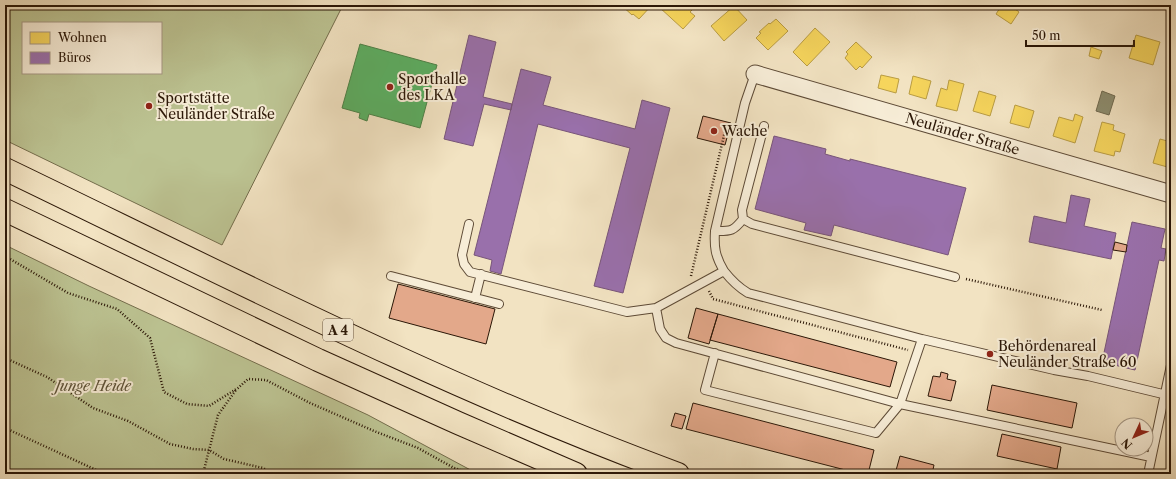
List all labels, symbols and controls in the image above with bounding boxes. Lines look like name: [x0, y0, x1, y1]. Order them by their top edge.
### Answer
legend: [22, 22, 162, 74]
scale bar: [1026, 22, 1134, 48]
text: 50 m: [1032, 28, 1061, 43]
text: Wohnen: [57, 30, 107, 45]
text: Büros: [58, 50, 91, 65]
place label: Sporthalle des LKA: [398, 70, 467, 104]
marker: Sporthalle des LKA: [385, 82, 395, 92]
place label: Sportstätte Neuländer Straße: [157, 89, 275, 123]
marker: Sportstätte Neuländer Straße: [144, 101, 154, 111]
street label: Neuländer Straße: [903, 109, 1022, 159]
place label: Wache: [721, 122, 768, 140]
marker: Wache: [709, 126, 719, 136]
road number: A 4: [323, 319, 353, 341]
place label: Behördenareal Neuländer Straße 60: [998, 337, 1137, 371]
marker: Behördenareal Neuländer Straße 60: [985, 349, 995, 359]
park label: Junge Heide: [51, 377, 132, 395]
north arrow: [1114, 417, 1154, 457]
text: N: [1118, 435, 1135, 452]

